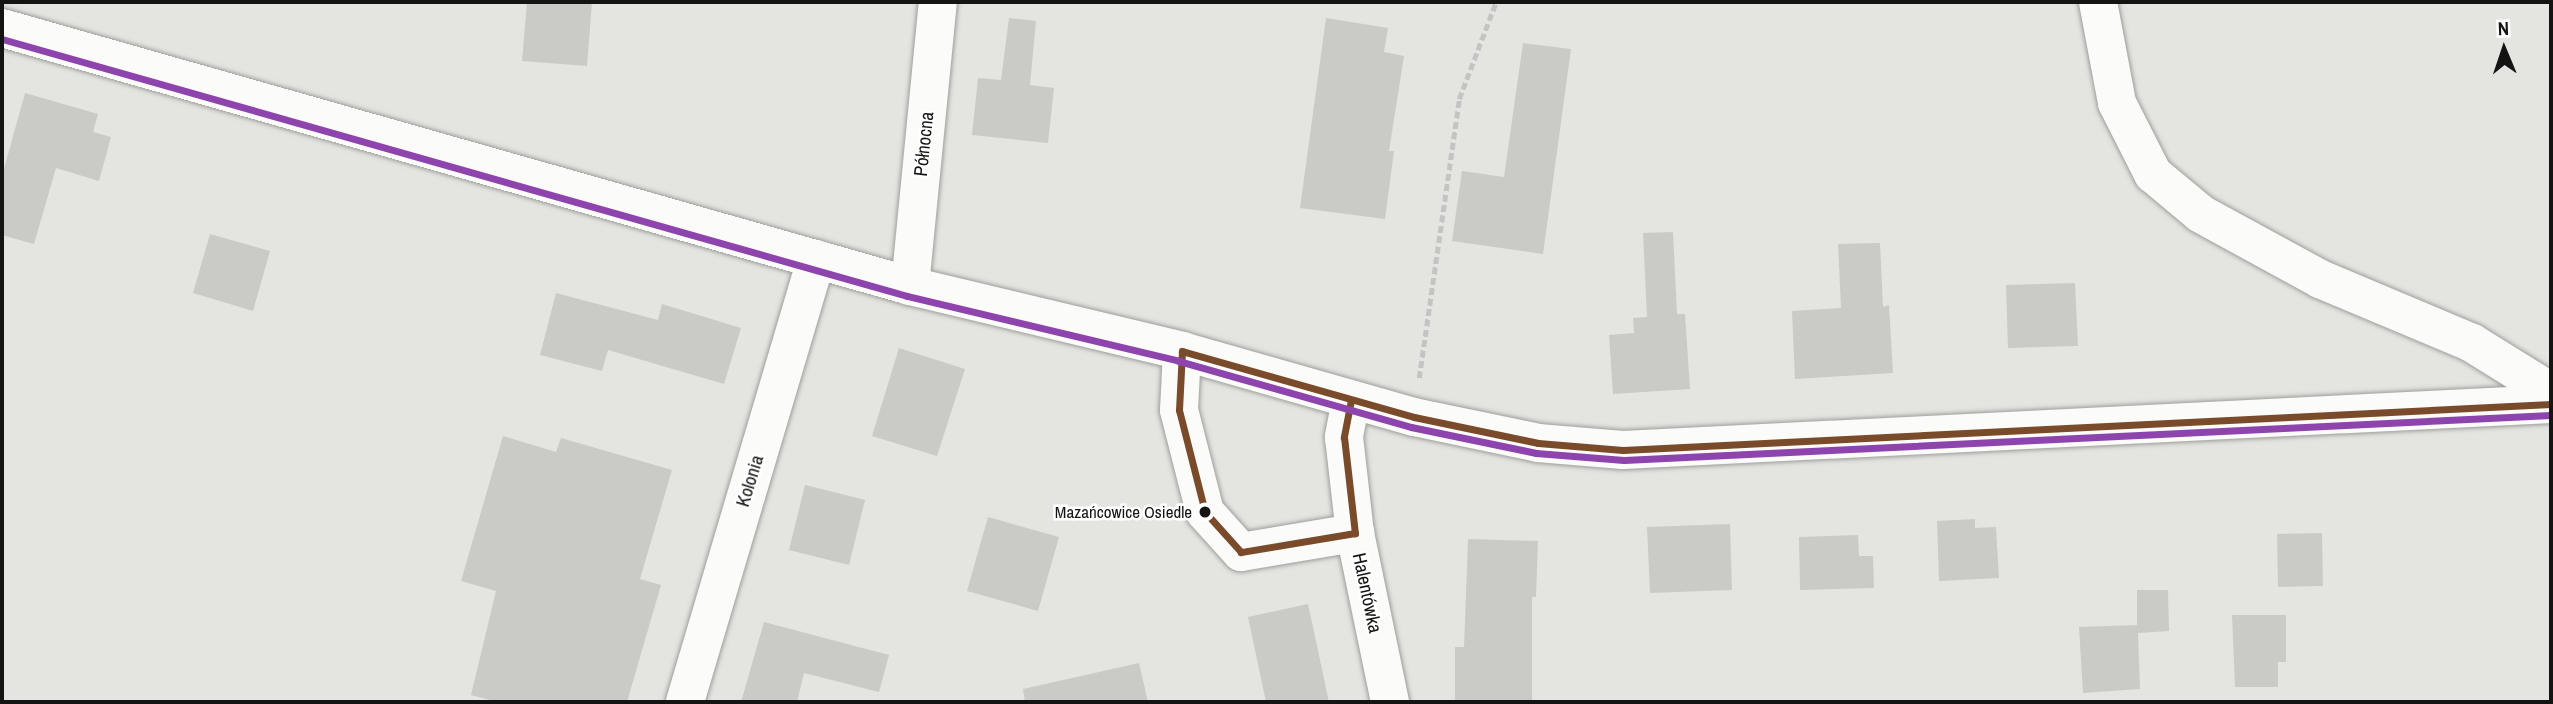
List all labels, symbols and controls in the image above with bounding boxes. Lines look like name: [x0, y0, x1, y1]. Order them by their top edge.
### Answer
north arrow: [2469, 14, 2539, 84]
text: N: [2497, 15, 2509, 41]
street label: Północna: [909, 111, 939, 177]
street label: Kolonia: [731, 452, 769, 510]
place label: Mazańcowice Osiedle: [1055, 502, 1192, 522]
marker: Mazańcowice Osiedle: [1198, 505, 1212, 519]
street label: Halentówka: [1347, 551, 1387, 635]

